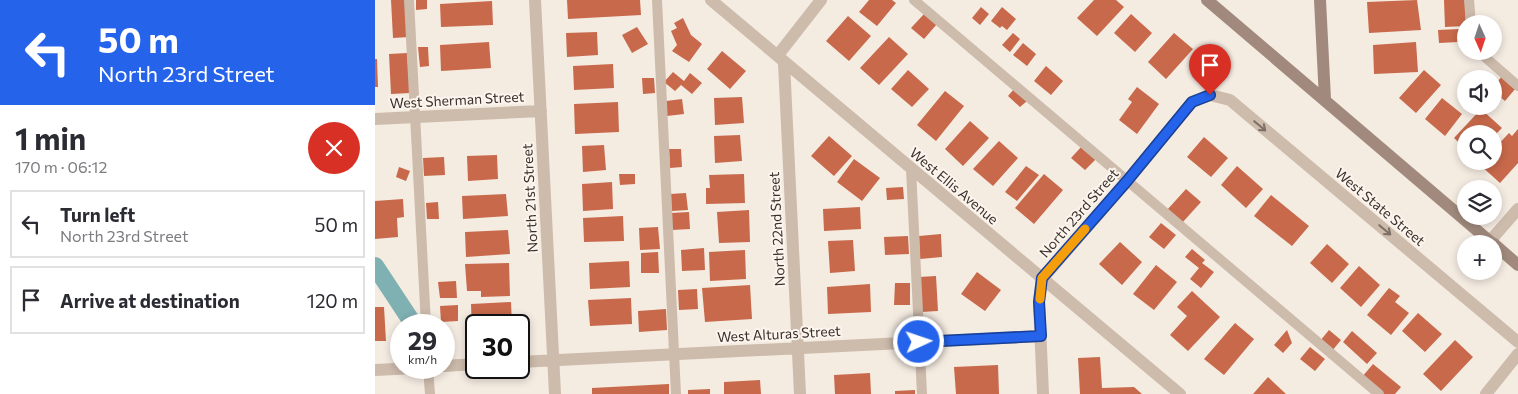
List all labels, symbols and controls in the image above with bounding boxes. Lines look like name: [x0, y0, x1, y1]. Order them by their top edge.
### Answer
north arrow: [1457, 15, 1503, 60]
map controls: [1457, 15, 1502, 280]
text: 50 m: [98, 17, 179, 60]
icon: left: [15, 20, 80, 85]
pin: [1189, 44, 1231, 95]
icon: arrive: [1196, 51, 1224, 79]
text: North 23rd Street: [98, 60, 275, 87]
button: sound: [1457, 70, 1502, 115]
street label: West Sherman Street: [389, 87, 525, 112]
text: 1 min: [15, 119, 86, 156]
one-way arrow: [1253, 120, 1266, 131]
button: close: [308, 122, 360, 174]
button: search: [1457, 125, 1502, 170]
street label: North 21st Street: [518, 143, 541, 253]
street label: West Ellis Avenue: [907, 144, 1002, 228]
text: 170 m · 06:12: [15, 157, 107, 176]
street label: North 23rd Street: [1035, 164, 1122, 261]
street label: West State Street: [1332, 164, 1429, 249]
street label: North 22nd Street: [765, 171, 788, 287]
button: layers: [1457, 180, 1502, 225]
text: Turn left: [60, 203, 135, 226]
icon: left: [17, 210, 45, 238]
text: 50 m: [314, 213, 358, 236]
one-way arrow: [1378, 225, 1391, 236]
text: North 23rd Street: [60, 226, 188, 245]
button: +: [1457, 235, 1502, 280]
icon: arrive: [17, 286, 45, 314]
text: Arrive at destination: [60, 289, 240, 312]
text: 120 m: [307, 289, 358, 312]
speed limit sign: 30: [465, 314, 530, 379]
position arrow: [892, 315, 944, 367]
street label: West Alturas Street: [717, 322, 841, 345]
text: 29: [408, 325, 437, 355]
text: km/h: [408, 352, 437, 366]

